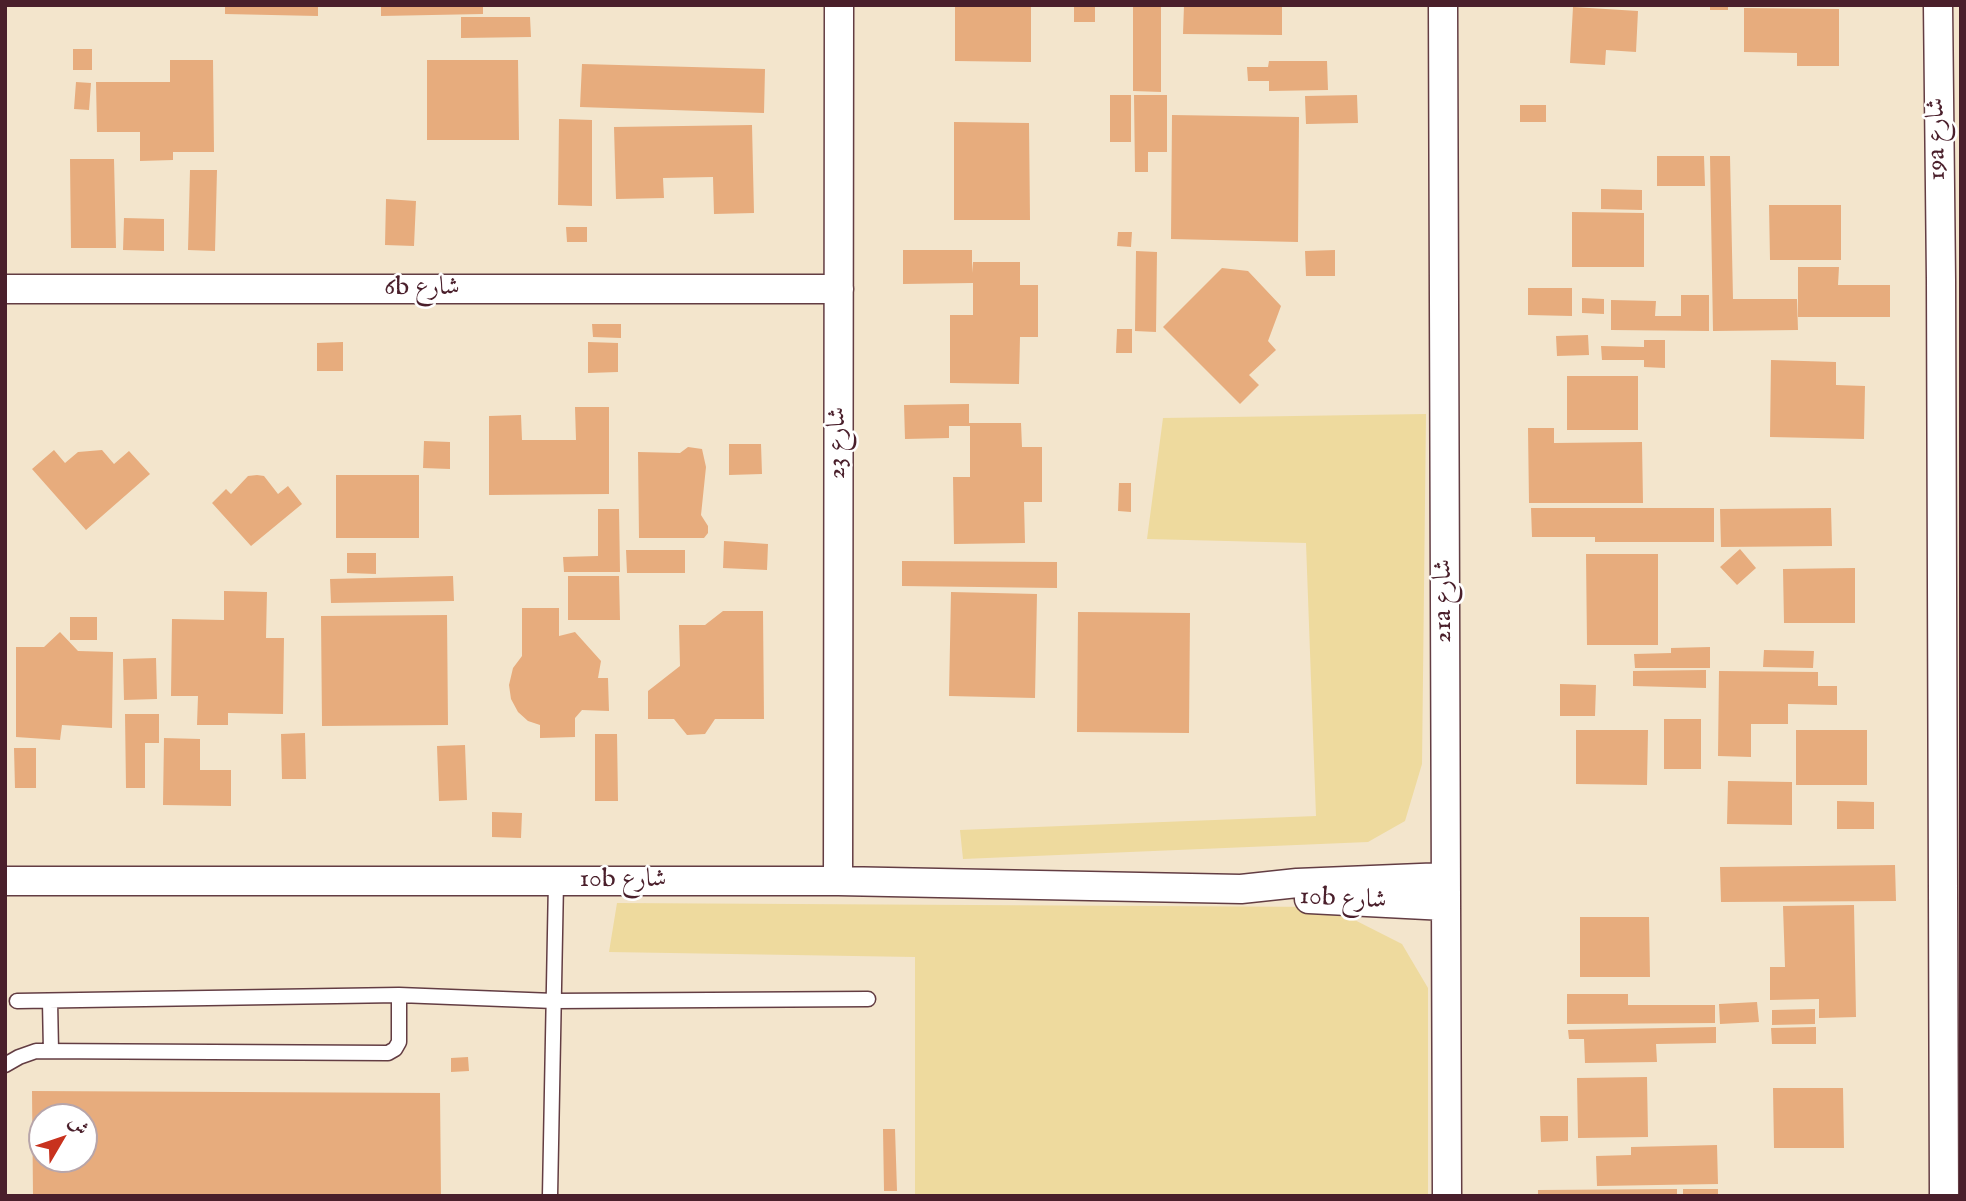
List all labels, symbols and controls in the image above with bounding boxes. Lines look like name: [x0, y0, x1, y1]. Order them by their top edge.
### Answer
street label: 19a شارع: [1922, 97, 1954, 181]
street label: 6b شارع: [384, 273, 460, 305]
street label: شارع 23: [823, 407, 855, 479]
street label: 21a شارع: [1429, 559, 1461, 643]
street label: 10b شارع: [579, 865, 667, 897]
street label: 10b شارع: [1299, 882, 1387, 918]
north arrow: [28, 1103, 98, 1173]
text: ش: [63, 1111, 93, 1141]

